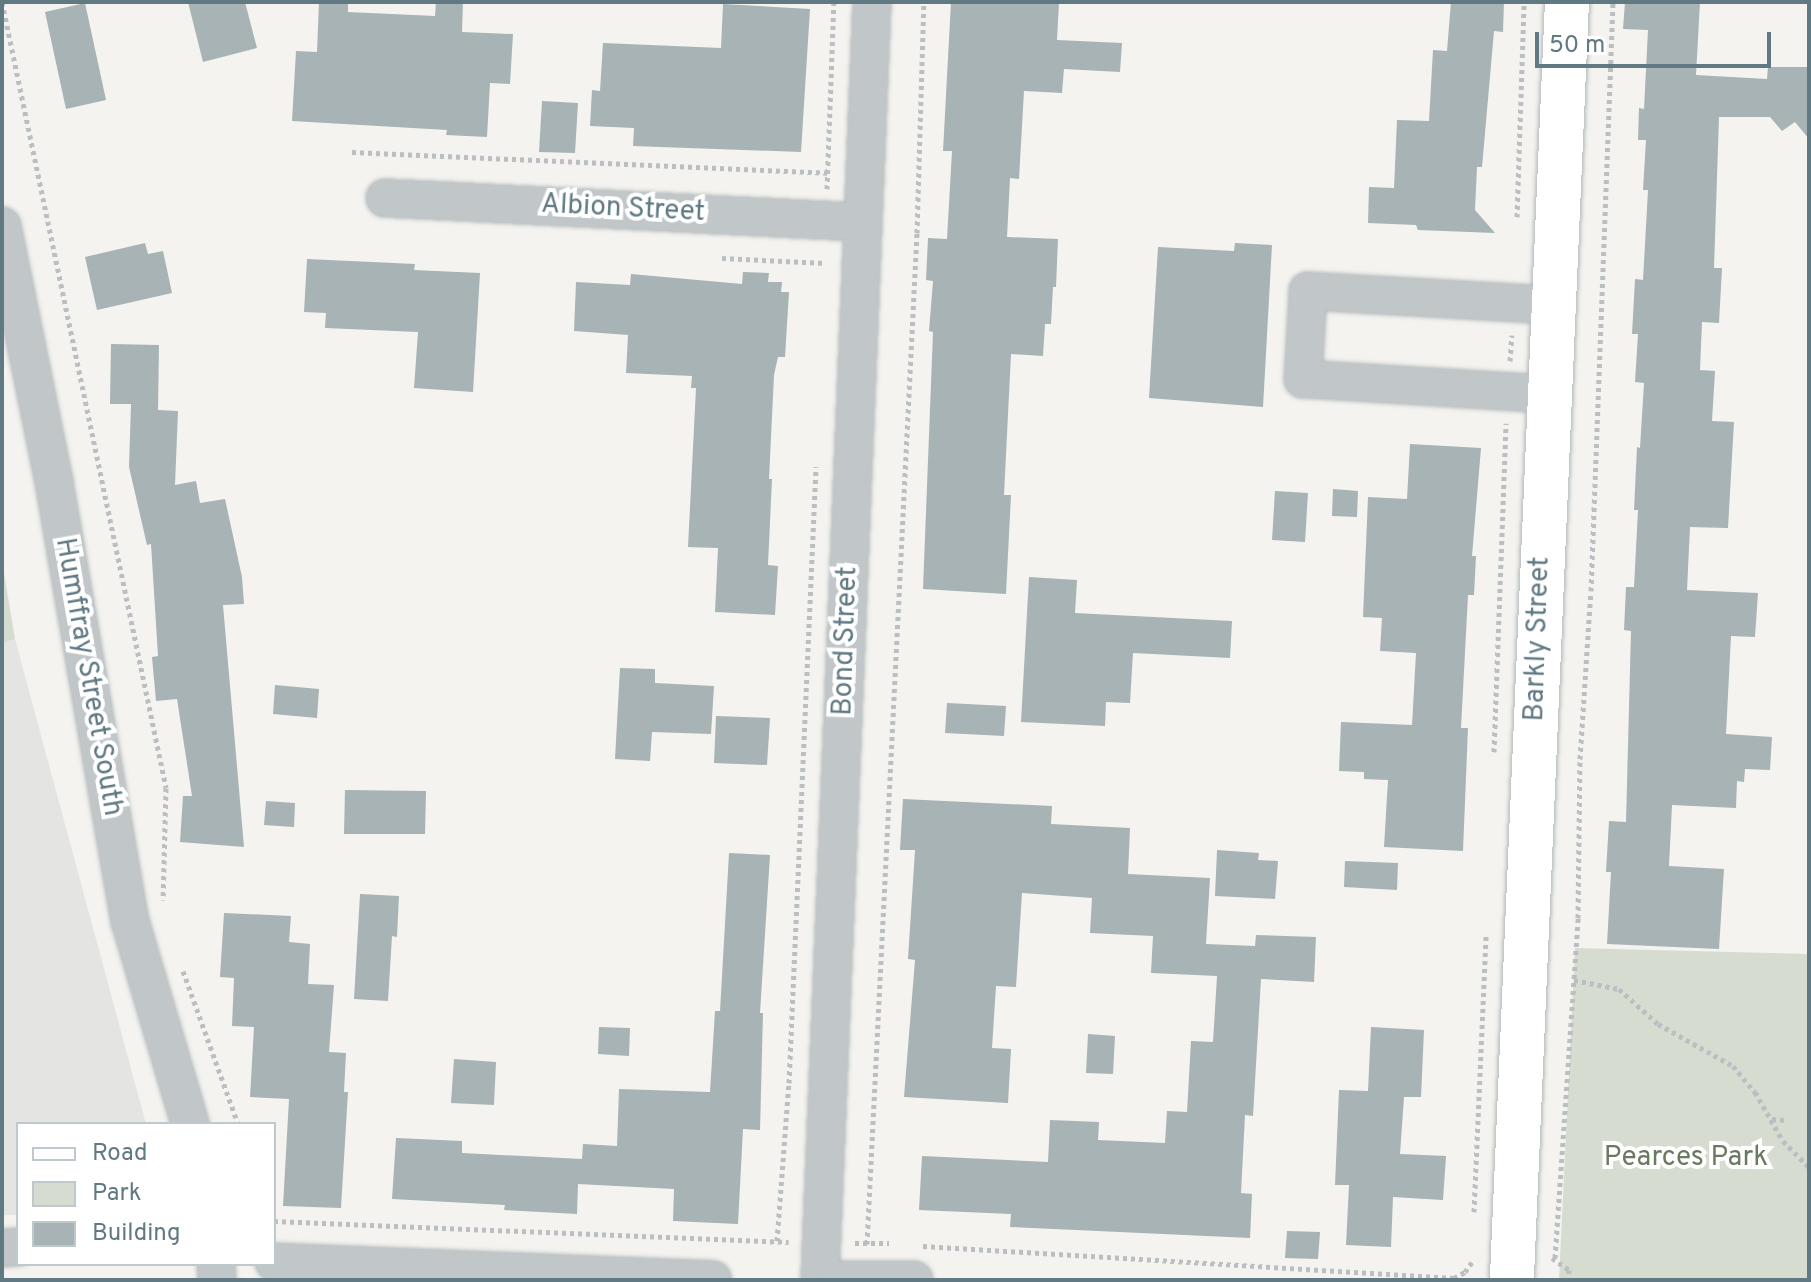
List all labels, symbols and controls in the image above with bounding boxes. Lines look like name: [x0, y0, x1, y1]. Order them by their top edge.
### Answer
scale bar: [1539, 16, 1775, 66]
text: 50 m: [1549, 31, 1605, 61]
street label: Albion Street: [540, 188, 706, 230]
street label: Humffray Street South: [47, 535, 129, 819]
street label: Barkly Street: [1518, 556, 1558, 722]
street label: Bond Street: [827, 566, 865, 716]
legend: [16, 1122, 276, 1266]
text: Road: [92, 1139, 148, 1169]
park label: Pearces Park: [1604, 1141, 1768, 1175]
text: Park: [92, 1179, 142, 1209]
text: Building: [92, 1219, 181, 1249]

